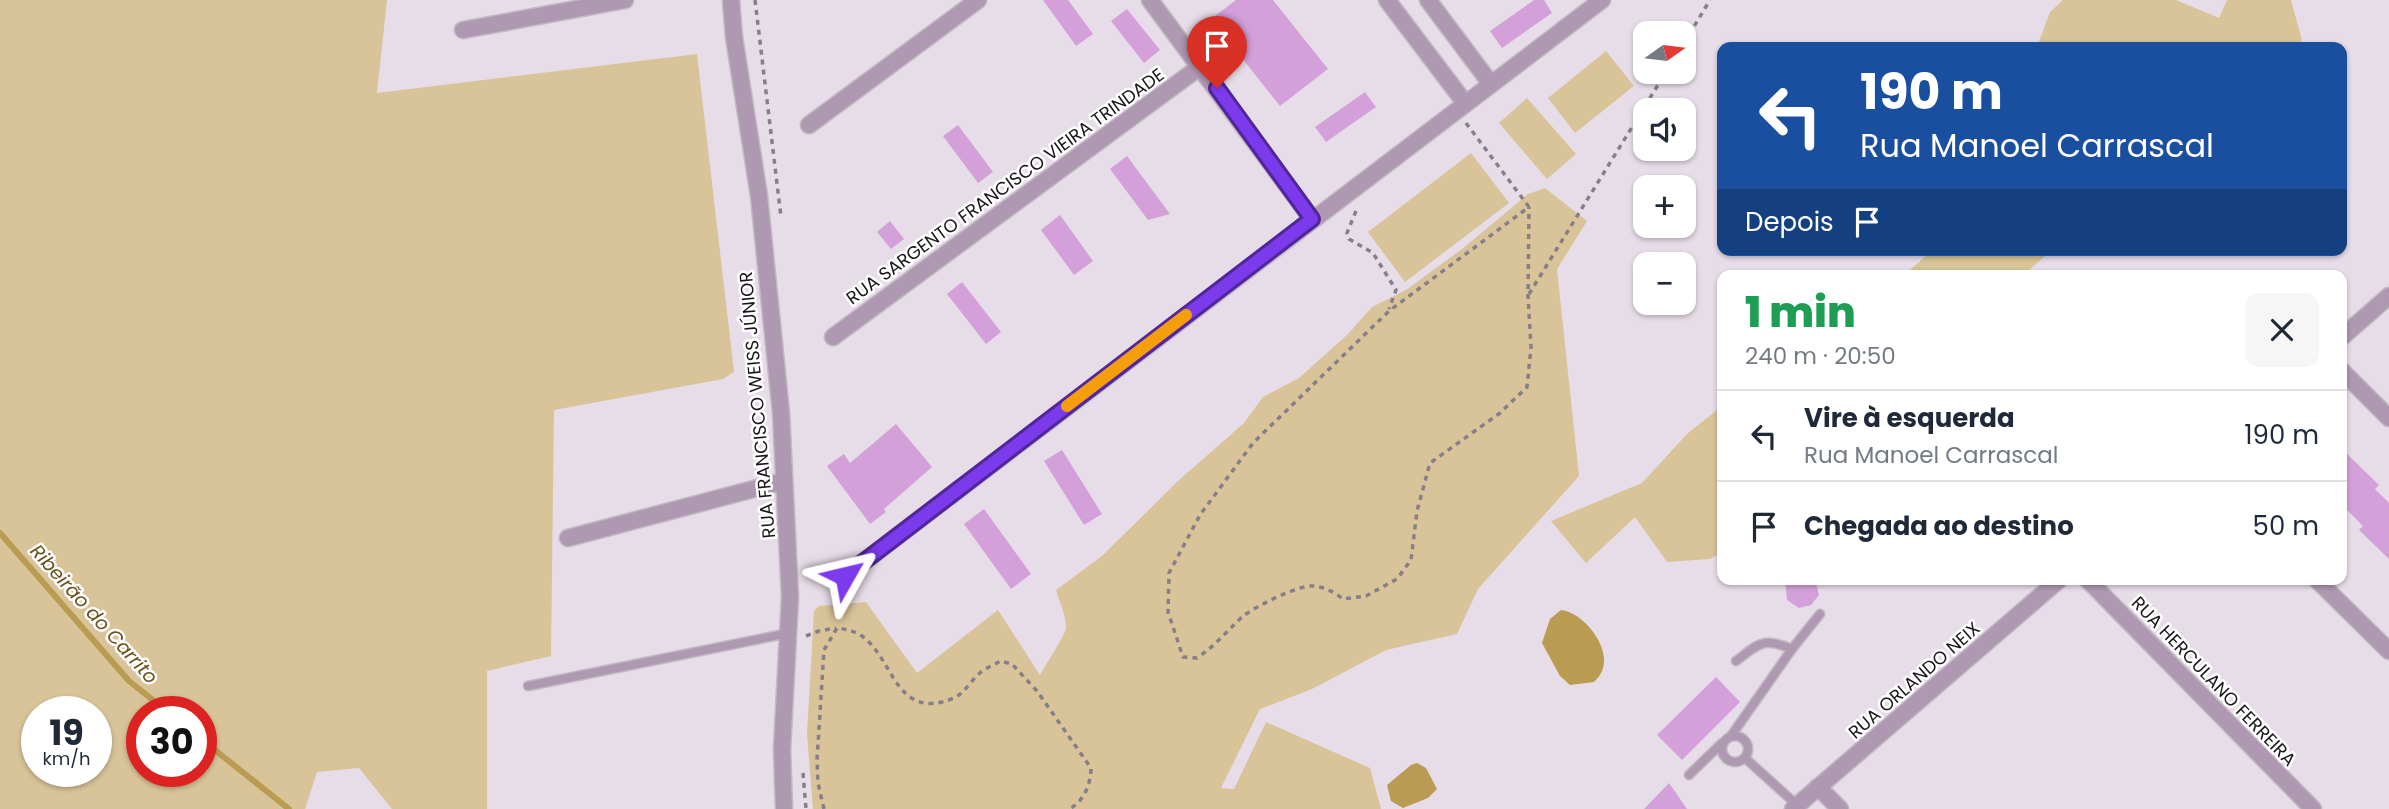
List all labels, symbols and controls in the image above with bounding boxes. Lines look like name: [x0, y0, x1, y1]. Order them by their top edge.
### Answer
pin: [1187, 16, 1247, 88]
north arrow: [1633, 21, 1696, 84]
map controls: [1633, 21, 1696, 315]
icon: arrive: [1198, 27, 1236, 65]
text: 190 m: [1860, 58, 2003, 126]
street label: RUA SARGENTO FRANCISCO VIEIRA TRINDADE: [841, 62, 1169, 310]
icon: left: [1745, 70, 1836, 161]
button: sound: [1633, 98, 1696, 161]
text: Rua Manoel Carrascal: [1860, 123, 2214, 168]
button: +: [1633, 175, 1696, 238]
icon: arrive: [1848, 203, 1886, 241]
text: Depois: [1745, 204, 1834, 240]
button: −: [1633, 252, 1696, 315]
street label: RUA FRANCISCO WEISS JÚNIOR: [733, 271, 781, 539]
text: 1 min: [1745, 283, 1856, 342]
button: close: [2245, 293, 2319, 367]
text: 240 m · 20:50: [1745, 340, 1896, 372]
text: Vire à esquerda: [1804, 400, 2015, 436]
icon: left: [1745, 417, 1783, 455]
text: 190 m: [2244, 417, 2319, 453]
text: Rua Manoel Carrascal: [1804, 439, 2058, 471]
icon: arrive: [1745, 508, 1783, 546]
text: Chegada ao destino: [1804, 508, 2074, 544]
text: 50 m: [2253, 508, 2319, 544]
water label: Ribeirão do Carrito: [24, 538, 164, 690]
position arrow: [808, 539, 882, 613]
street label: RUA HERCULANO FERREIRA: [2126, 591, 2302, 771]
street label: RUA ORLANDO NEIX: [1843, 616, 1985, 744]
speed limit sign: 30: [126, 696, 217, 787]
text: 19: [49, 708, 84, 757]
text: km/h: [43, 746, 90, 771]

